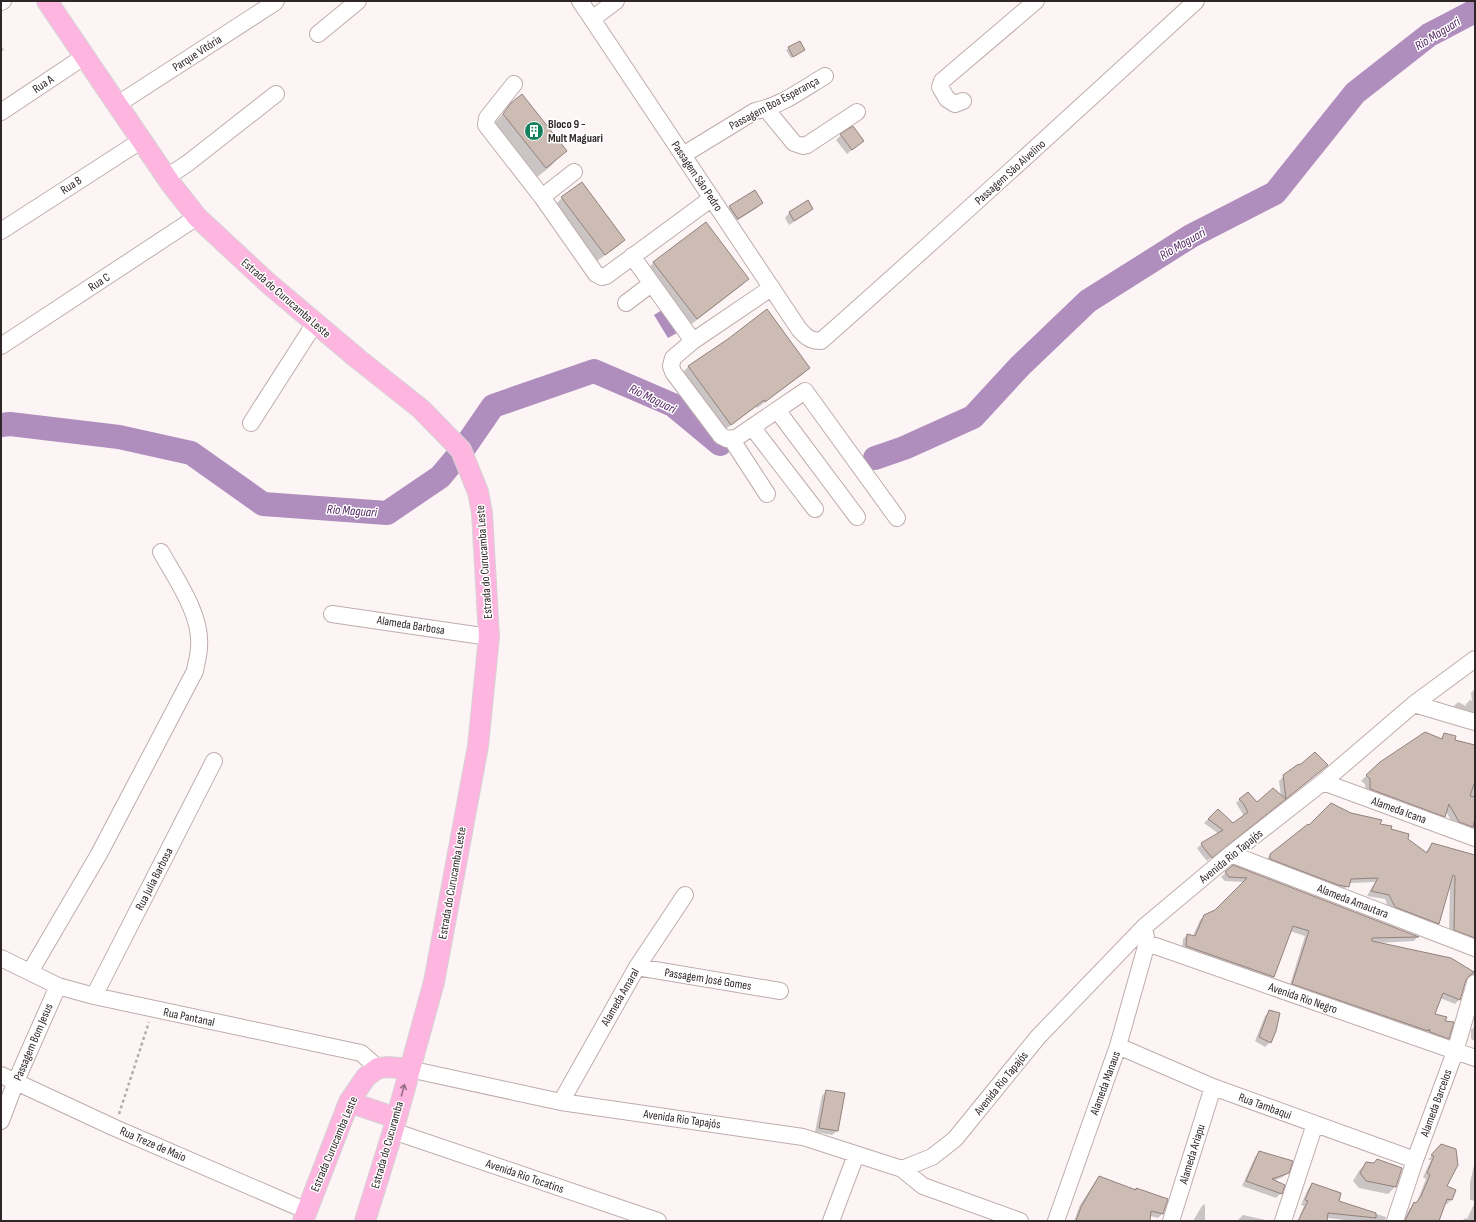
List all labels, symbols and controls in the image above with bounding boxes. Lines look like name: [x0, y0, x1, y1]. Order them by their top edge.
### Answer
water label: Rio Maguari: [1412, 13, 1464, 54]
street label: Parque Vitória: [170, 32, 225, 75]
street label: Rua A: [30, 72, 57, 97]
street label: Passagem Boa Esperança: [727, 73, 822, 134]
place label: Bloco 9 - Mult Maguari: [548, 117, 603, 146]
building icon: Bloco 9 - Mult Maguari: [523, 120, 545, 142]
street label: Passagem São Alvelino: [972, 137, 1049, 208]
street label: Passagem São Pedro: [668, 138, 726, 214]
street label: Rua B: [58, 173, 85, 198]
water label: Rio Maguari: [1157, 224, 1209, 263]
street label: Estrada do Curucamba Leste: [238, 255, 334, 341]
street label: Rua C: [86, 270, 113, 295]
water label: Rio Maguari: [626, 381, 679, 417]
water label: Rio Maguari: [326, 501, 378, 521]
street label: Estrada do Curucamba Leste: [473, 505, 496, 619]
street label: Alameda Barbosa: [375, 613, 446, 638]
street label: Alameda Icana: [1368, 793, 1429, 828]
street label: Estrada do Curucamba Leste: [435, 826, 470, 940]
street label: Avenida Rio Tapajós: [1196, 826, 1266, 887]
street label: Rua Julia Barbosa: [132, 845, 177, 913]
street label: Alameda Amautara: [1314, 881, 1391, 922]
street label: Passagem José Gomes: [663, 965, 753, 994]
street label: Alameda Amaral: [597, 966, 643, 1030]
street label: Avenida Rio Negro: [1265, 979, 1339, 1017]
street label: Passagem Bom Jesus: [10, 1001, 57, 1083]
street label: Rua Pantanal: [162, 1005, 216, 1030]
street label: Avenida Rio Tapajós: [971, 1048, 1032, 1119]
street label: Alameda Manaus: [1087, 1049, 1124, 1118]
street label: Alameda Barcelos: [1417, 1067, 1456, 1140]
one-way arrow: [400, 1083, 408, 1096]
street label: Rua Tambaqui: [1236, 1090, 1293, 1123]
street label: Estrada Curucamba Leste: [308, 1094, 361, 1194]
street label: Estrada do Cucuramba: [368, 1099, 407, 1190]
street label: Avenida Rio Tapajós: [641, 1107, 721, 1132]
street label: Alameda Ariapu: [1176, 1122, 1209, 1187]
street label: Rua Treze de Maio: [117, 1124, 188, 1165]
street label: Avenida Rio Tocatins: [483, 1156, 566, 1197]

